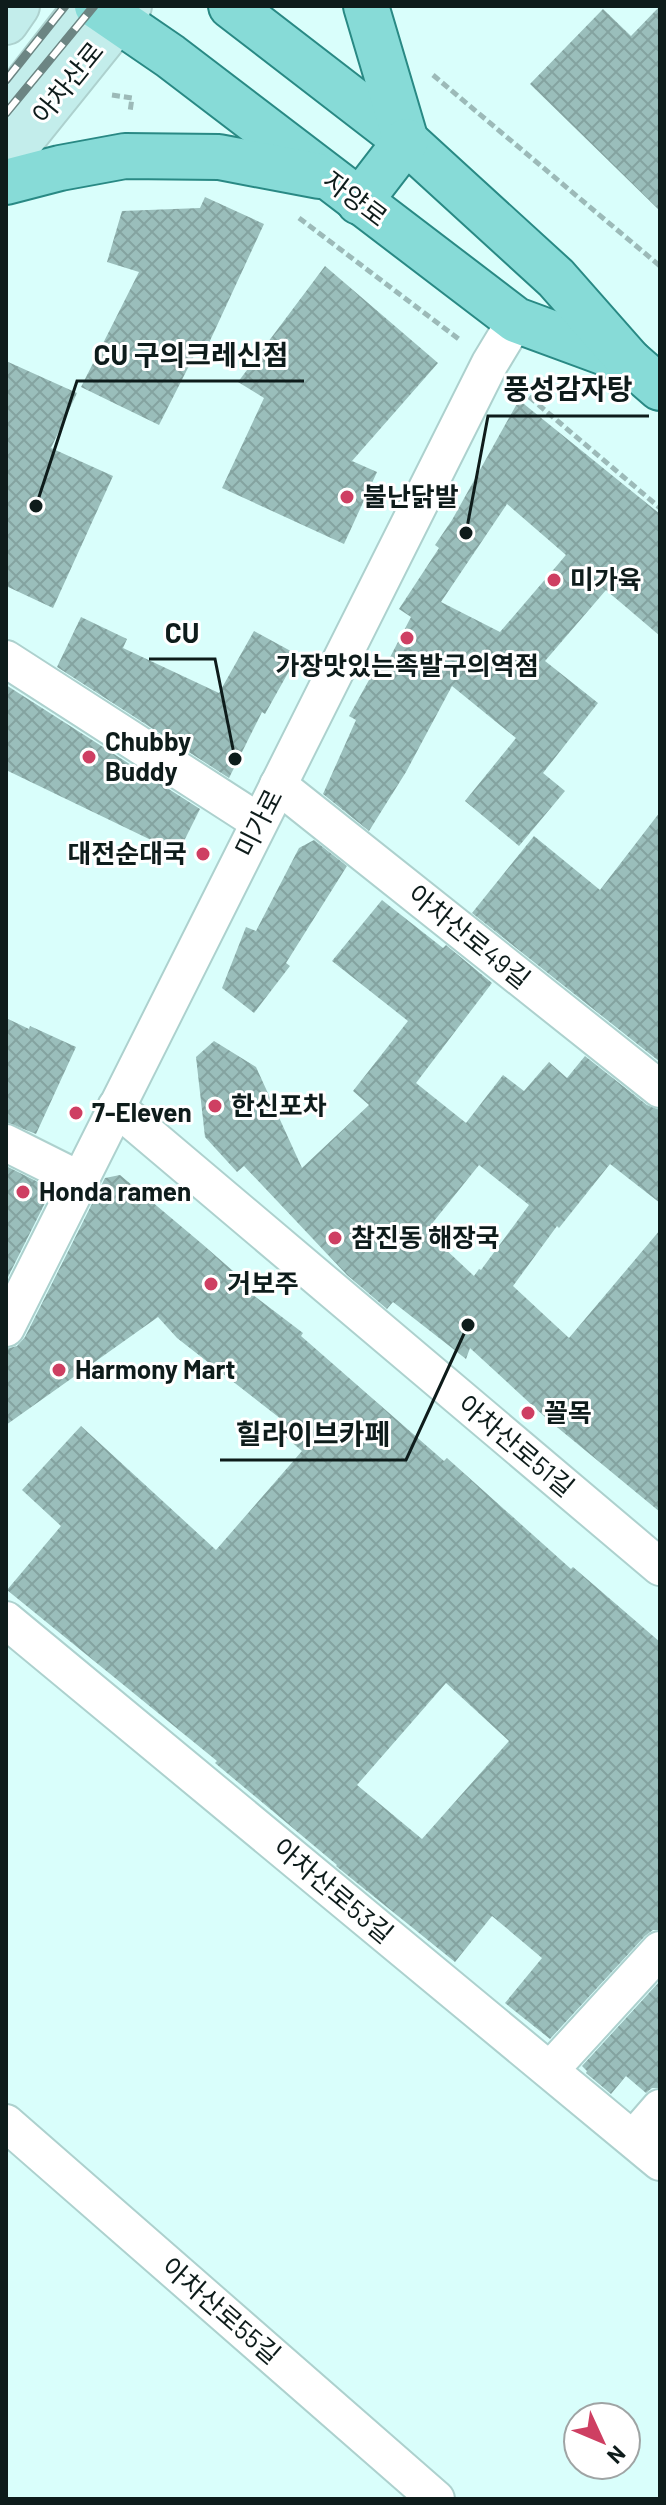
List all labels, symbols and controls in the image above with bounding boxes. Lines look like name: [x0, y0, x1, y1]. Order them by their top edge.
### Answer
street label: 아차산로: [25, 35, 109, 129]
street label: 자양로: [318, 164, 394, 232]
callout: CU 구의크레신점: [77, 329, 304, 381]
text: CU 구의크레신점: [94, 337, 288, 371]
callout: 풍성감자탕: [488, 364, 649, 416]
text: 풍성감자탕: [504, 371, 632, 405]
place label: 불난닭발: [363, 480, 459, 511]
marker: 불난닭발: [338, 488, 356, 506]
place label: 미가육: [570, 563, 642, 594]
marker: 미가육: [545, 571, 563, 589]
callout: CU: [149, 607, 215, 659]
text: CU: [165, 615, 199, 649]
marker: 가장맛있는족발구의역점: [398, 629, 416, 647]
place label: 가장맛있는족발구의역점: [275, 649, 539, 680]
place label: Chubby Buddy: [105, 725, 191, 786]
marker: Chubby Buddy: [80, 748, 98, 766]
street label: 미가로: [228, 783, 288, 861]
place label: 대전순대국: [67, 837, 187, 868]
marker: 대전순대국: [194, 845, 212, 863]
street label: 아차산로49길: [403, 877, 537, 994]
place label: 한신포차: [231, 1089, 327, 1120]
place label: 7-Eleven: [92, 1096, 192, 1127]
marker: 한신포차: [206, 1097, 224, 1115]
marker: 7-Eleven: [67, 1104, 85, 1122]
place label: Honda ramen: [39, 1175, 191, 1206]
marker: Honda ramen: [14, 1183, 32, 1201]
place label: 참진동 해장국: [351, 1221, 500, 1252]
marker: 참진동 해장국: [326, 1229, 344, 1247]
place label: 거보주: [227, 1267, 299, 1298]
marker: 거보주: [202, 1275, 220, 1293]
place label: Harmony Mart: [75, 1353, 236, 1384]
marker: Harmony Mart: [50, 1361, 68, 1379]
street label: 아차산로51길: [453, 1388, 581, 1502]
place label: 꼴목: [544, 1396, 592, 1427]
marker: 꼴목: [519, 1404, 537, 1422]
callout: 힐라이브카페: [220, 1408, 406, 1460]
text: 힐라이브카페: [236, 1416, 390, 1450]
street label: 아차산로53길: [268, 1831, 400, 1949]
street label: 아차산로55길: [157, 2250, 287, 2370]
north arrow: [562, 2401, 642, 2481]
text: N: [603, 2441, 632, 2470]

